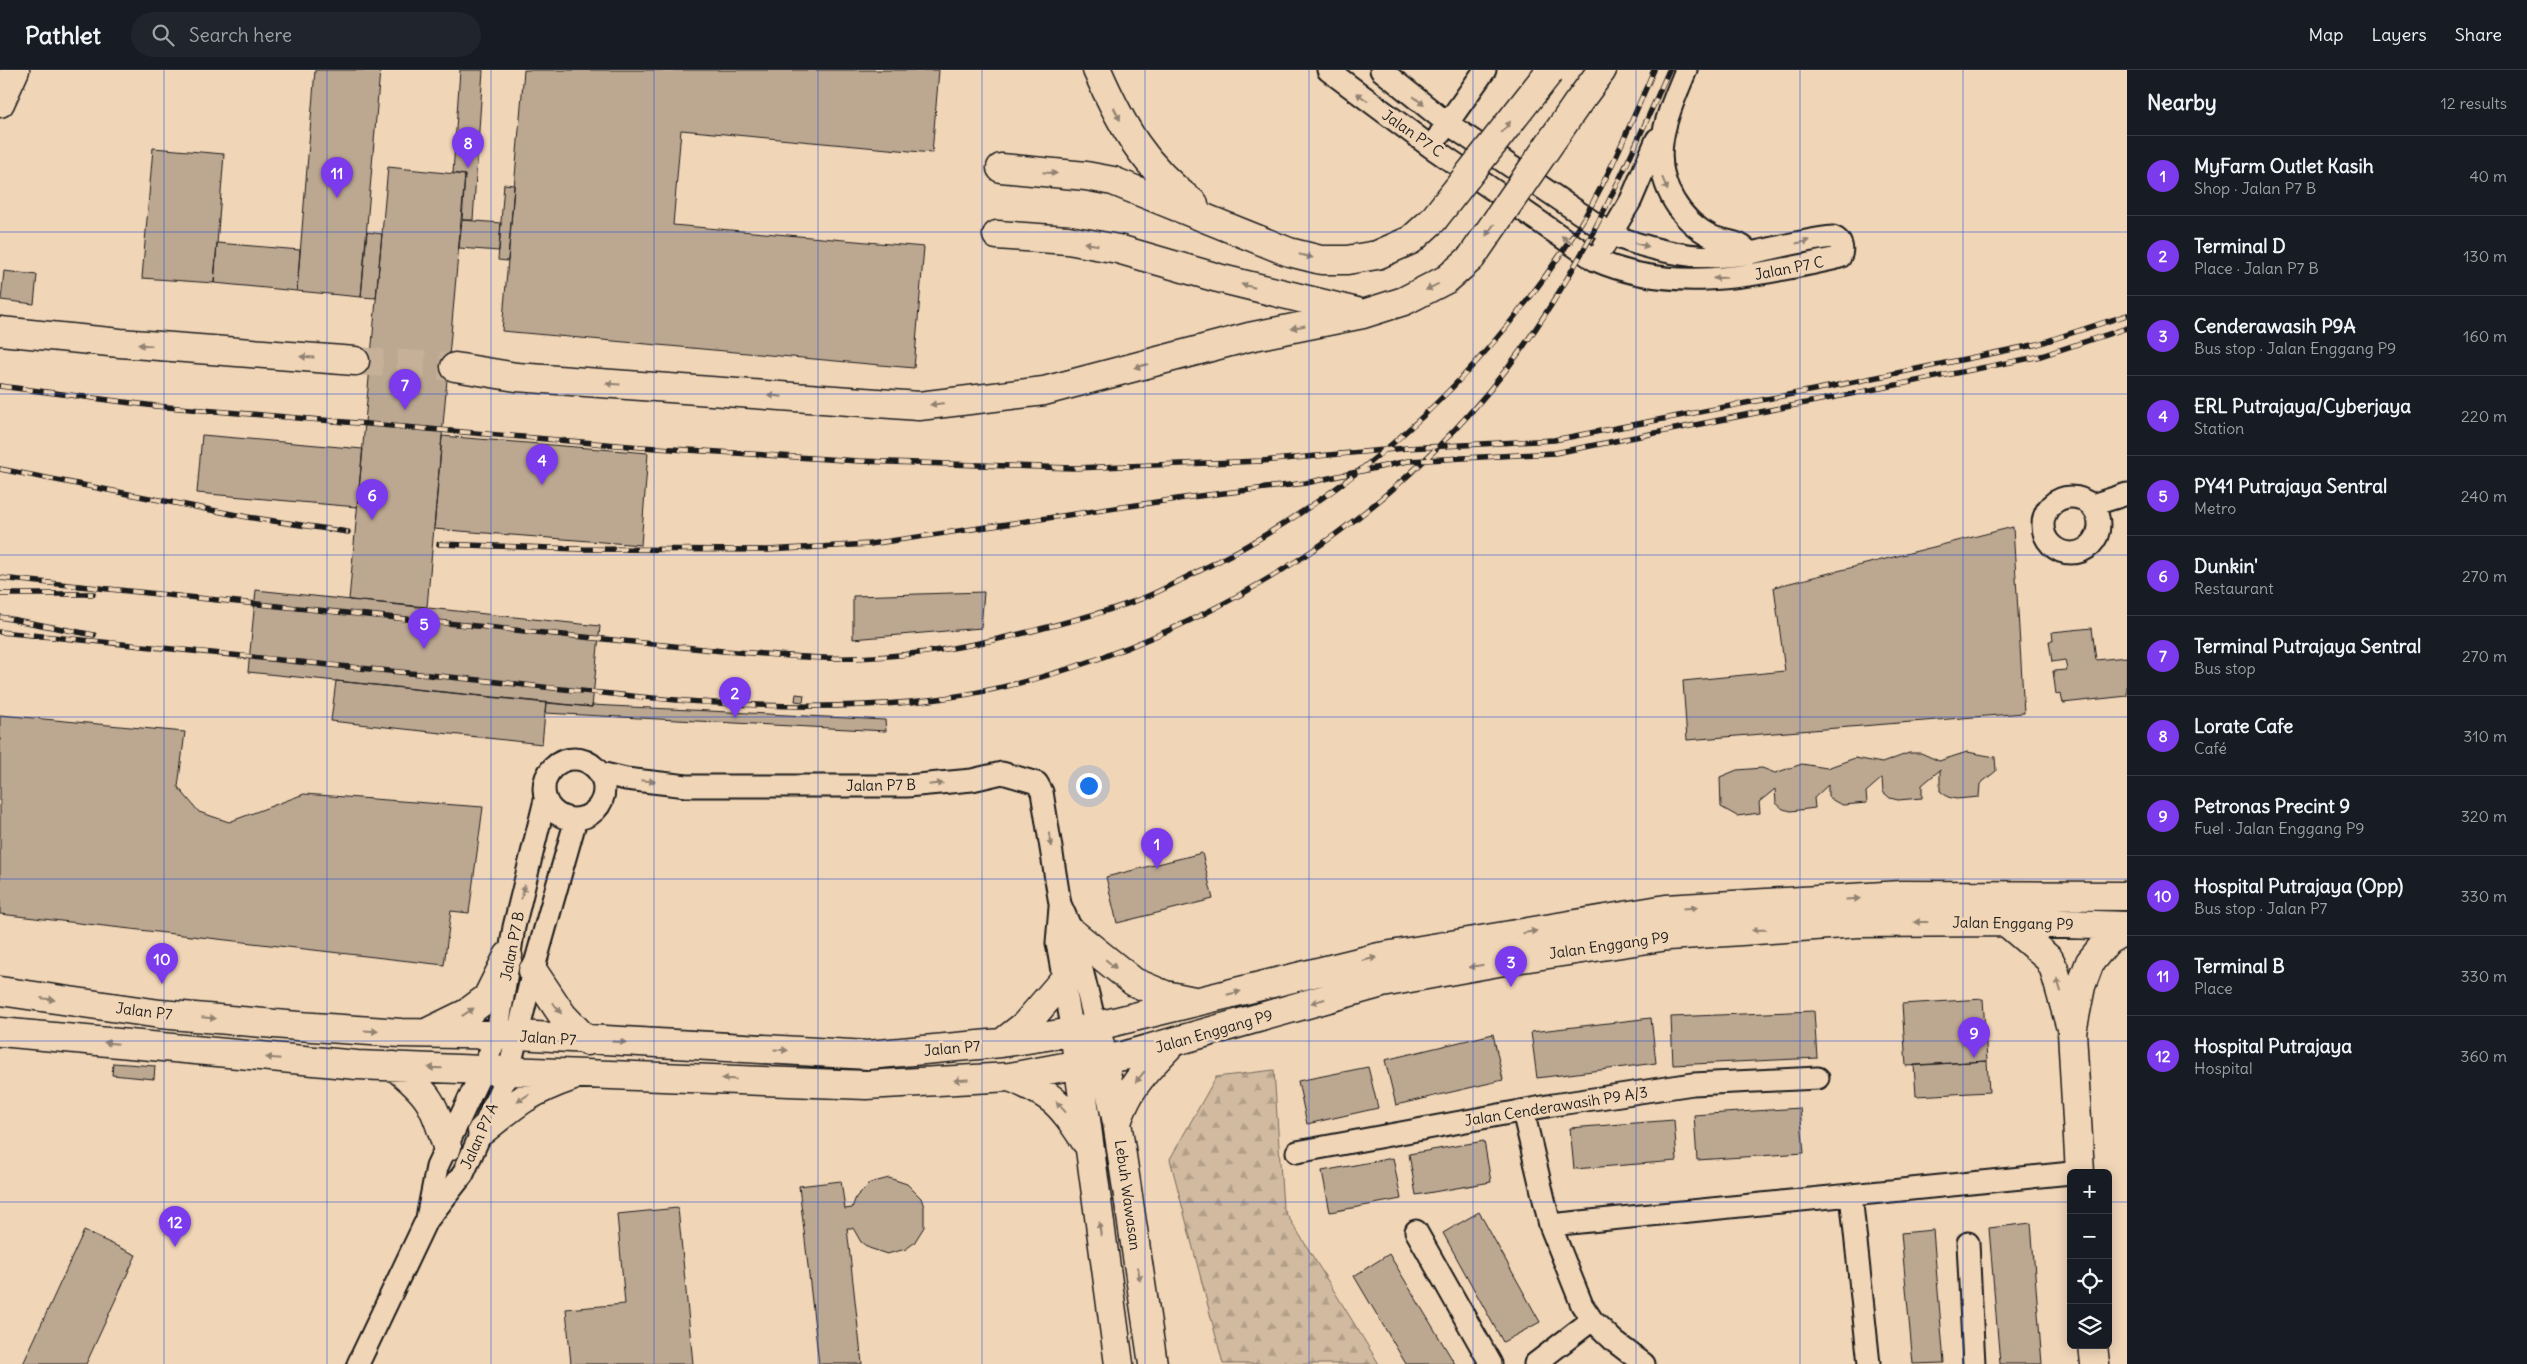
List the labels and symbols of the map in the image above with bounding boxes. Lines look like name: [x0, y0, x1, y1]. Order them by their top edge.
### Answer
one-way arrow: [1355, 92, 1369, 102]
one-way arrow: [1412, 95, 1425, 106]
street label: Jalan P7 C: [1379, 105, 1447, 161]
one-way arrow: [1113, 107, 1121, 121]
one-way arrow: [1501, 121, 1512, 134]
pin: 8: [452, 127, 484, 168]
pin: 11: [321, 157, 353, 198]
one-way arrow: [1042, 169, 1058, 177]
one-way arrow: [1662, 176, 1669, 191]
one-way arrow: [1485, 224, 1495, 237]
one-way arrow: [1560, 235, 1574, 245]
one-way arrow: [1795, 238, 1810, 246]
one-way arrow: [1083, 240, 1099, 248]
one-way arrow: [1635, 242, 1650, 250]
one-way arrow: [1298, 252, 1313, 260]
street label: Jalan P7 C: [1753, 252, 1825, 284]
one-way arrow: [1712, 274, 1728, 282]
one-way arrow: [1241, 282, 1256, 290]
one-way arrow: [1425, 283, 1439, 291]
one-way arrow: [1291, 323, 1306, 331]
one-way arrow: [136, 341, 152, 349]
one-way arrow: [298, 353, 314, 361]
one-way arrow: [1133, 362, 1148, 370]
pin: 7: [389, 369, 421, 410]
one-way arrow: [605, 379, 621, 387]
one-way arrow: [767, 392, 783, 400]
one-way arrow: [929, 400, 945, 408]
pin: 4: [526, 444, 558, 485]
pin: 6: [356, 479, 388, 520]
pin: 5: [408, 608, 440, 649]
pin: 2: [719, 677, 751, 718]
your location: [1076, 773, 1102, 799]
street label: Jalan P7 B: [846, 775, 916, 795]
one-way arrow: [640, 777, 656, 785]
one-way arrow: [928, 780, 944, 788]
pin: 1: [1141, 828, 1173, 869]
one-way arrow: [1046, 832, 1054, 848]
one-way arrow: [519, 884, 527, 899]
one-way arrow: [1845, 894, 1861, 902]
one-way arrow: [1683, 903, 1699, 911]
street label: Jalan P7 B: [496, 910, 528, 982]
street label: Jalan Enggang P9: [1952, 912, 2074, 934]
one-way arrow: [1913, 918, 1929, 926]
one-way arrow: [1750, 926, 1766, 934]
street label: Jalan Enggang P9: [1548, 927, 1670, 963]
one-way arrow: [1522, 928, 1538, 936]
pin: 10: [146, 943, 178, 984]
pin: 3: [1495, 946, 1527, 987]
one-way arrow: [1362, 955, 1377, 963]
one-way arrow: [1104, 959, 1117, 970]
one-way arrow: [1468, 962, 1484, 970]
one-way arrow: [2054, 977, 2062, 992]
one-way arrow: [1227, 989, 1242, 997]
one-way arrow: [40, 996, 56, 1004]
street label: Jalan P7: [115, 998, 173, 1024]
one-way arrow: [1310, 998, 1325, 1006]
one-way arrow: [552, 1001, 562, 1015]
street label: Jalan Enggang P9: [1153, 1005, 1275, 1057]
one-way arrow: [461, 1007, 475, 1016]
one-way arrow: [202, 1014, 218, 1022]
pin: 9: [1958, 1017, 1990, 1058]
one-way arrow: [364, 1027, 380, 1035]
street label: Jalan P7: [519, 1027, 577, 1049]
street label: Jalan P7: [923, 1036, 981, 1060]
one-way arrow: [102, 1039, 118, 1047]
one-way arrow: [611, 1039, 627, 1047]
one-way arrow: [773, 1047, 789, 1055]
one-way arrow: [264, 1054, 280, 1062]
one-way arrow: [426, 1063, 442, 1071]
one-way arrow: [1134, 1071, 1145, 1084]
one-way arrow: [721, 1075, 737, 1083]
one-way arrow: [953, 1076, 969, 1084]
street label: Jalan Cenderawasih P9 A/3: [1463, 1082, 1649, 1130]
one-way arrow: [517, 1093, 530, 1103]
street label: Jalan P7 A: [456, 1100, 502, 1172]
one-way arrow: [1055, 1101, 1067, 1113]
street label: Lebuh Wawasan: [1111, 1139, 1145, 1252]
pin: 12: [159, 1206, 191, 1247]
one-way arrow: [1096, 1221, 1104, 1237]
one-way arrow: [1135, 1266, 1143, 1282]

